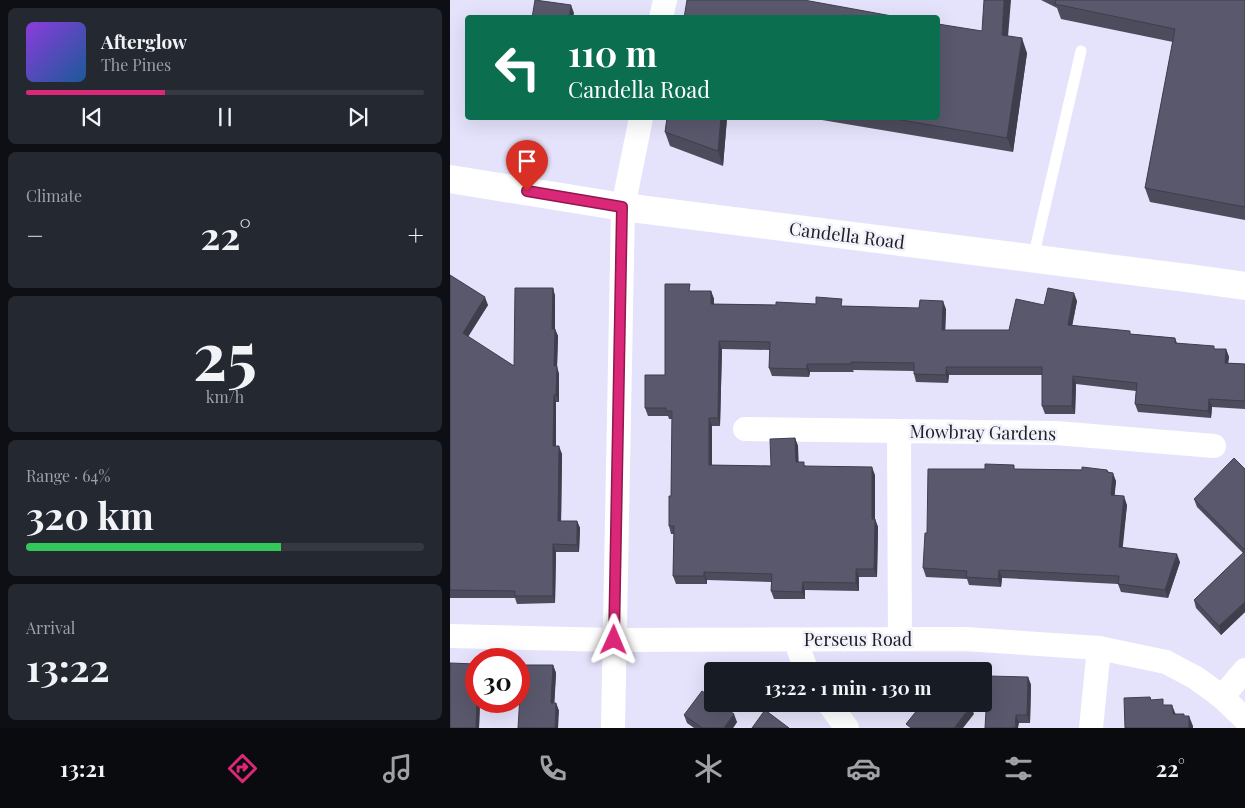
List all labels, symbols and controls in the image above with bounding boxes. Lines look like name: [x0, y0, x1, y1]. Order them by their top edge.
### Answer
text: Afterglow: [101, 28, 187, 54]
text: 110 m: [568, 29, 657, 76]
icon: left: [485, 35, 550, 100]
text: The Pines: [101, 54, 171, 75]
text: Candella Road: [568, 74, 710, 104]
icon: previous: [78, 103, 106, 131]
icon: pause: [211, 103, 239, 131]
icon: next: [344, 103, 372, 131]
pin: [506, 140, 548, 191]
icon: arrive: [513, 147, 541, 175]
text: Climate: [26, 185, 82, 206]
text: 22°: [201, 209, 251, 260]
text: −: [26, 216, 44, 253]
text: +: [408, 216, 424, 253]
street label: Candella Road: [788, 216, 907, 254]
text: 25: [193, 310, 257, 396]
text: km/h: [206, 386, 244, 407]
street label: Mowbray Gardens: [910, 419, 1056, 445]
text: Range · 64%: [26, 465, 110, 486]
text: 320 km: [26, 489, 154, 540]
position arrow: [587, 613, 639, 665]
text: Arrival: [26, 617, 75, 638]
street label: Perseus Road: [804, 627, 913, 651]
text: 13:22: [26, 641, 110, 692]
speed limit sign: 30: [465, 648, 530, 713]
text: 13:22 · 1 min · 130 m: [765, 674, 931, 700]
icon: directions: [225, 751, 260, 786]
icon: music: [380, 751, 415, 786]
icon: phone: [535, 751, 570, 786]
icon: climate: [691, 751, 726, 786]
icon: car: [846, 751, 881, 786]
icon: filters: [1001, 751, 1036, 786]
text: 13:21: [60, 753, 105, 783]
text: 22°: [1156, 753, 1185, 783]

